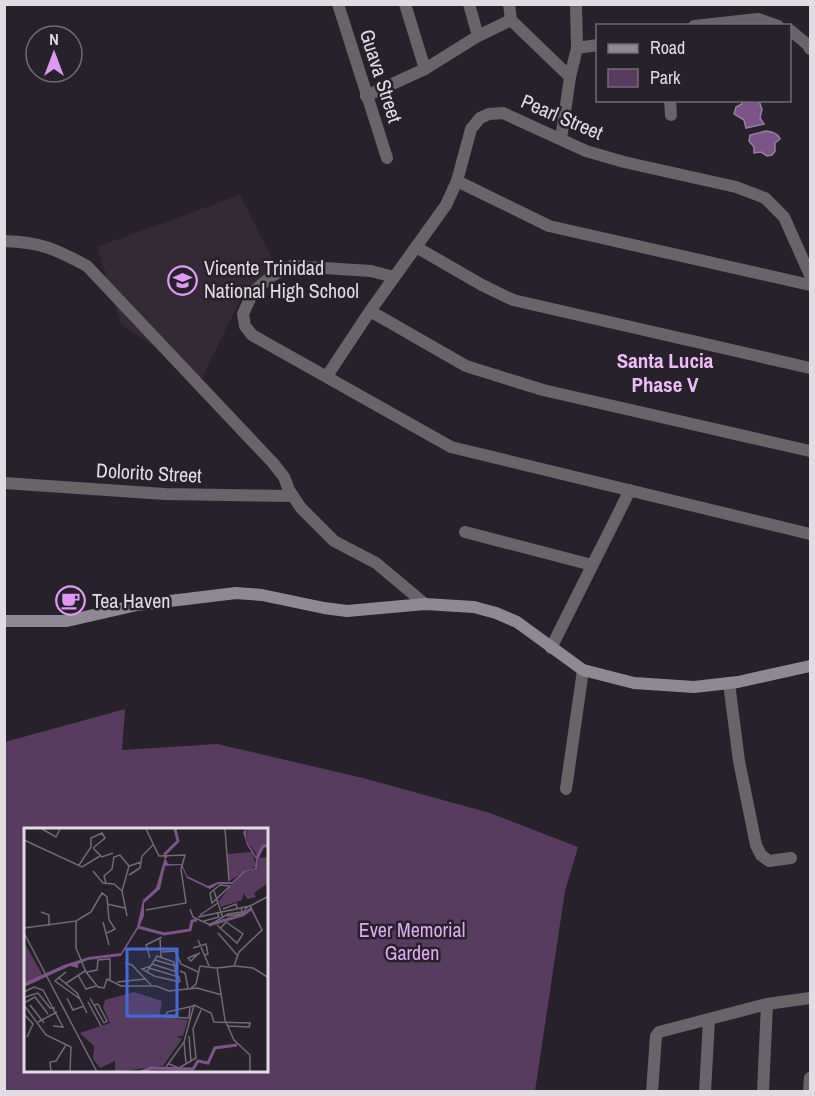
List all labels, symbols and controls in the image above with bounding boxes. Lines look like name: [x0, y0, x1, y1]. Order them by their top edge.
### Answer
north arrow: [24, 24, 84, 84]
legend: [596, 24, 791, 102]
street label: Guava Street: [354, 26, 409, 126]
text: N: [49, 28, 59, 50]
text: Road: [650, 35, 685, 60]
text: Park: [650, 65, 681, 90]
street label: Pearl Street: [517, 87, 608, 146]
place label: Vicente Trinidad National High School: [204, 254, 359, 304]
school or university icon: Vicente Trinidad National High School: [167, 264, 199, 296]
district label: Santa Lucia Phase V: [617, 346, 714, 399]
street label: Dolorito Street: [96, 456, 203, 489]
cafe icon: Tea Haven: [55, 585, 87, 617]
place label: Tea Haven: [92, 587, 170, 614]
inset map: [24, 828, 268, 1072]
park label: Ever Memorial Garden: [359, 916, 465, 966]

